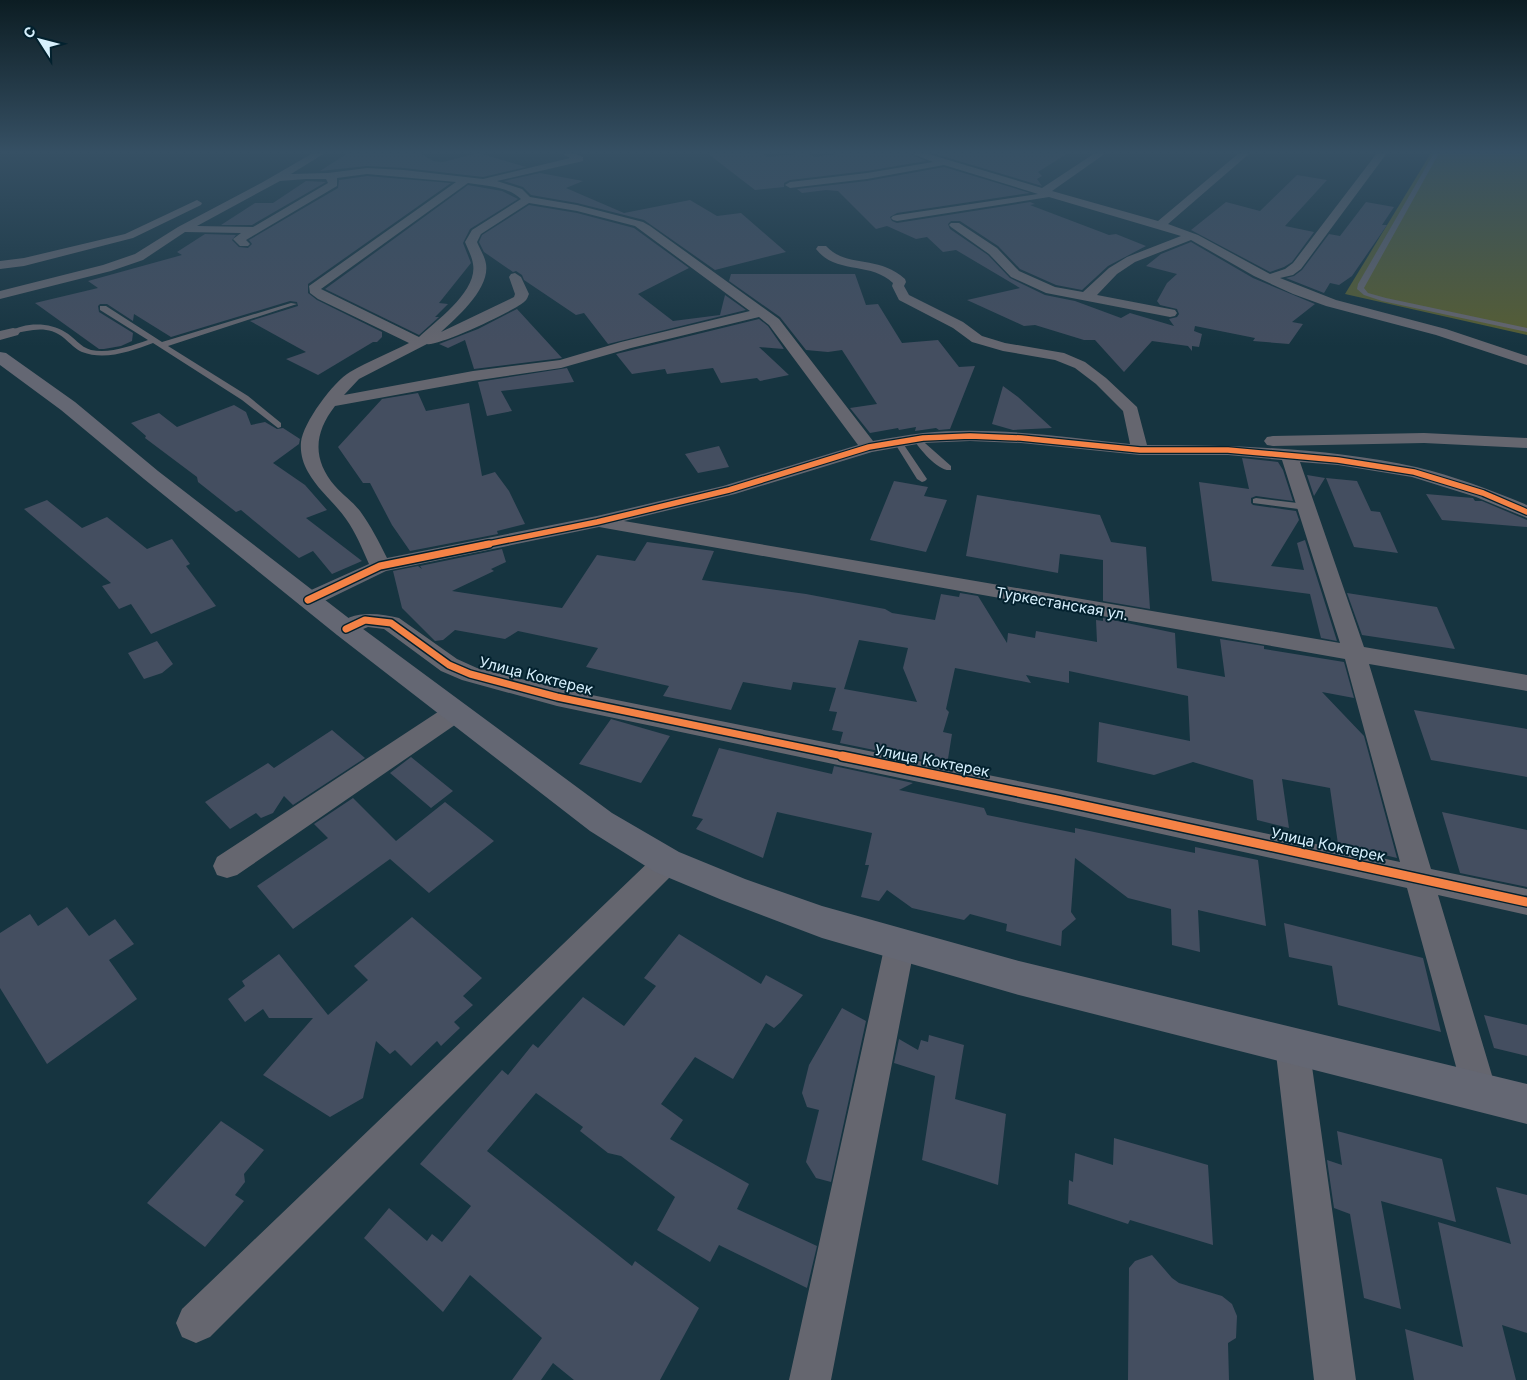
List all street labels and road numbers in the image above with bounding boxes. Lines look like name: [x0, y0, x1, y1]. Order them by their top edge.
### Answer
street label: Туркестанская ул.: [994, 583, 1130, 625]
street label: Улица Коктерек: [477, 652, 595, 699]
street label: Улица Коктерек: [873, 740, 991, 781]
street label: Улица Коктерек: [1269, 823, 1387, 866]

